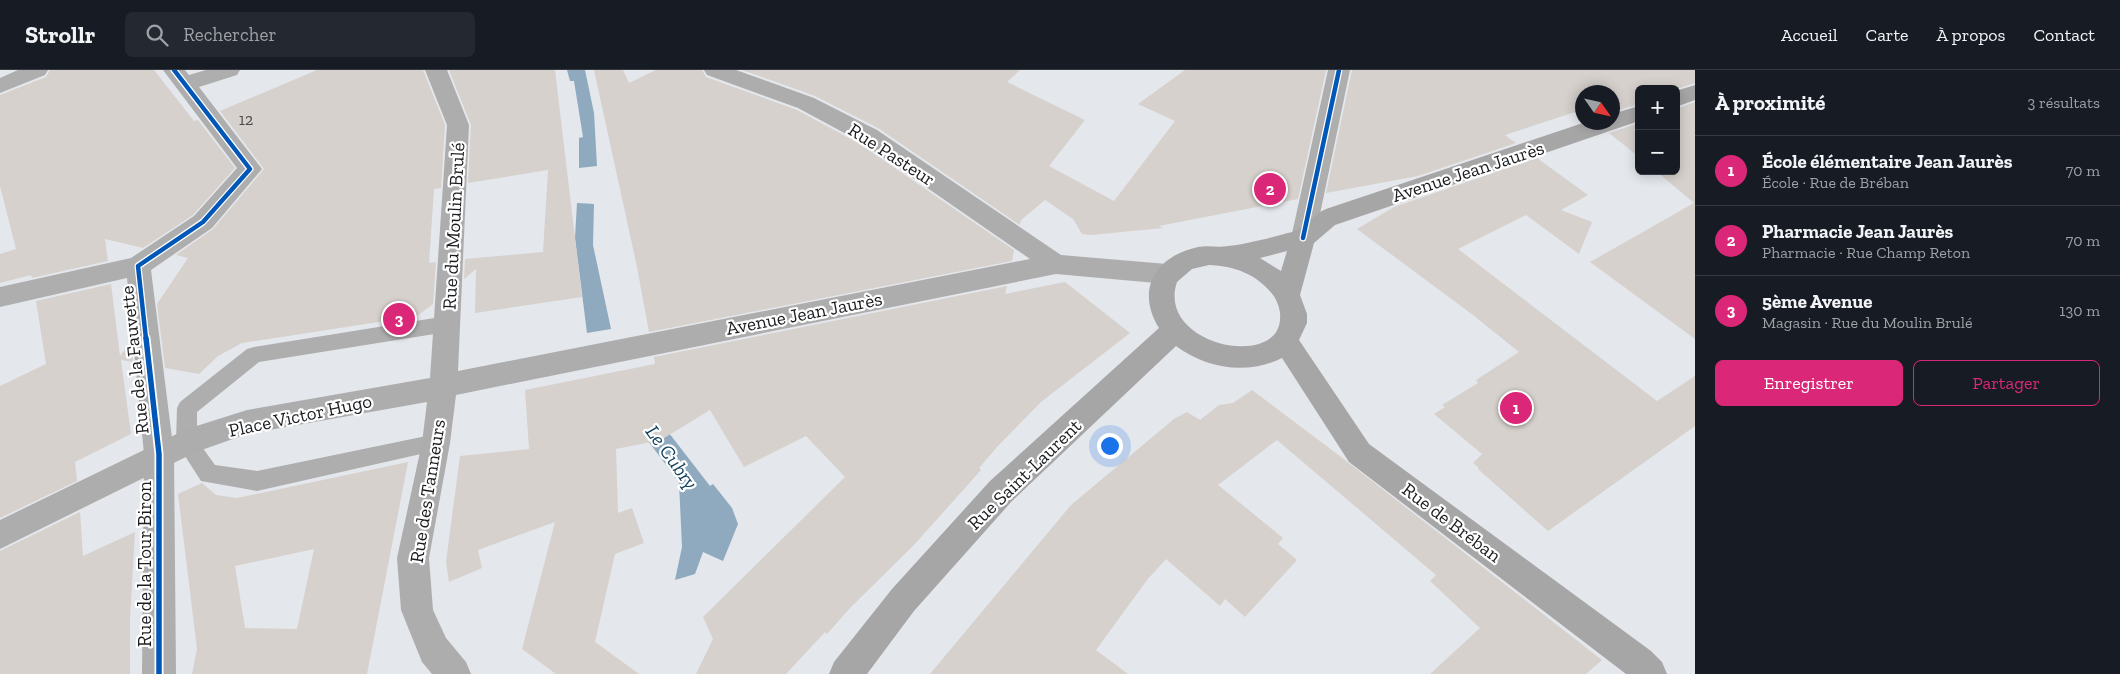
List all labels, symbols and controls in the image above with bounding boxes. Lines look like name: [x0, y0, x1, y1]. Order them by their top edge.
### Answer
search box: [125, 12, 475, 57]
text: Strollr: [25, 20, 95, 49]
icon: search: [143, 21, 171, 49]
text: Rechercher: [183, 23, 276, 46]
text: Accueil: [1781, 24, 1838, 46]
text: Carte: [1866, 24, 1909, 46]
text: À propos: [1937, 24, 2005, 46]
text: Contact: [2033, 24, 2095, 46]
north arrow: [1575, 85, 1620, 130]
map controls: [1635, 85, 1680, 175]
button: +: [1635, 85, 1680, 130]
text: À proximité: [1715, 90, 1825, 115]
text: 3 résultats: [2027, 93, 2100, 112]
house number: 12: [239, 110, 253, 129]
street label: Rue Pasteur: [844, 118, 939, 191]
button: −: [1635, 130, 1680, 175]
street label: Avenue Jean Jaurès: [1389, 136, 1547, 207]
street label: Rue du Moulin Brulé: [438, 142, 469, 310]
text: École élémentaire Jean Jaurès: [1762, 150, 2012, 173]
text: 1: [1728, 161, 1734, 180]
text: 70 m: [2066, 161, 2100, 180]
pin: 2: [1254, 170, 1286, 208]
text: École · Rue de Bréban: [1762, 173, 1909, 192]
text: Pharmacie Jean Jaurès: [1762, 220, 1953, 243]
text: 2: [1727, 231, 1735, 250]
text: 70 m: [2066, 231, 2100, 250]
text: Pharmacie · Rue Champ Reton: [1762, 243, 1970, 262]
street label: Rue de la Fauvette: [115, 285, 154, 435]
street label: Avenue Jean Jaurès: [724, 287, 884, 340]
text: 5ème Avenue: [1762, 290, 1872, 313]
pin: 3: [383, 300, 415, 338]
text: 3: [1727, 301, 1735, 320]
text: 130 m: [2059, 301, 2100, 320]
text: Magasin · Rue du Moulin Brulé: [1762, 313, 1973, 332]
button: Enregistrer: [1715, 360, 1903, 406]
button: Partager: [1913, 360, 2100, 406]
street label: Place Victor Hugo: [226, 389, 374, 442]
pin: 1: [1500, 389, 1532, 427]
street label: Rue Saint-Laurent: [963, 414, 1086, 535]
street label: Rue des Tanneurs: [405, 417, 450, 565]
water label: Le Cubry: [641, 420, 703, 494]
your location: [1097, 433, 1123, 459]
street label: Rue de Bréban: [1398, 478, 1506, 567]
street label: Rue de la Tour Biron: [133, 481, 156, 647]

